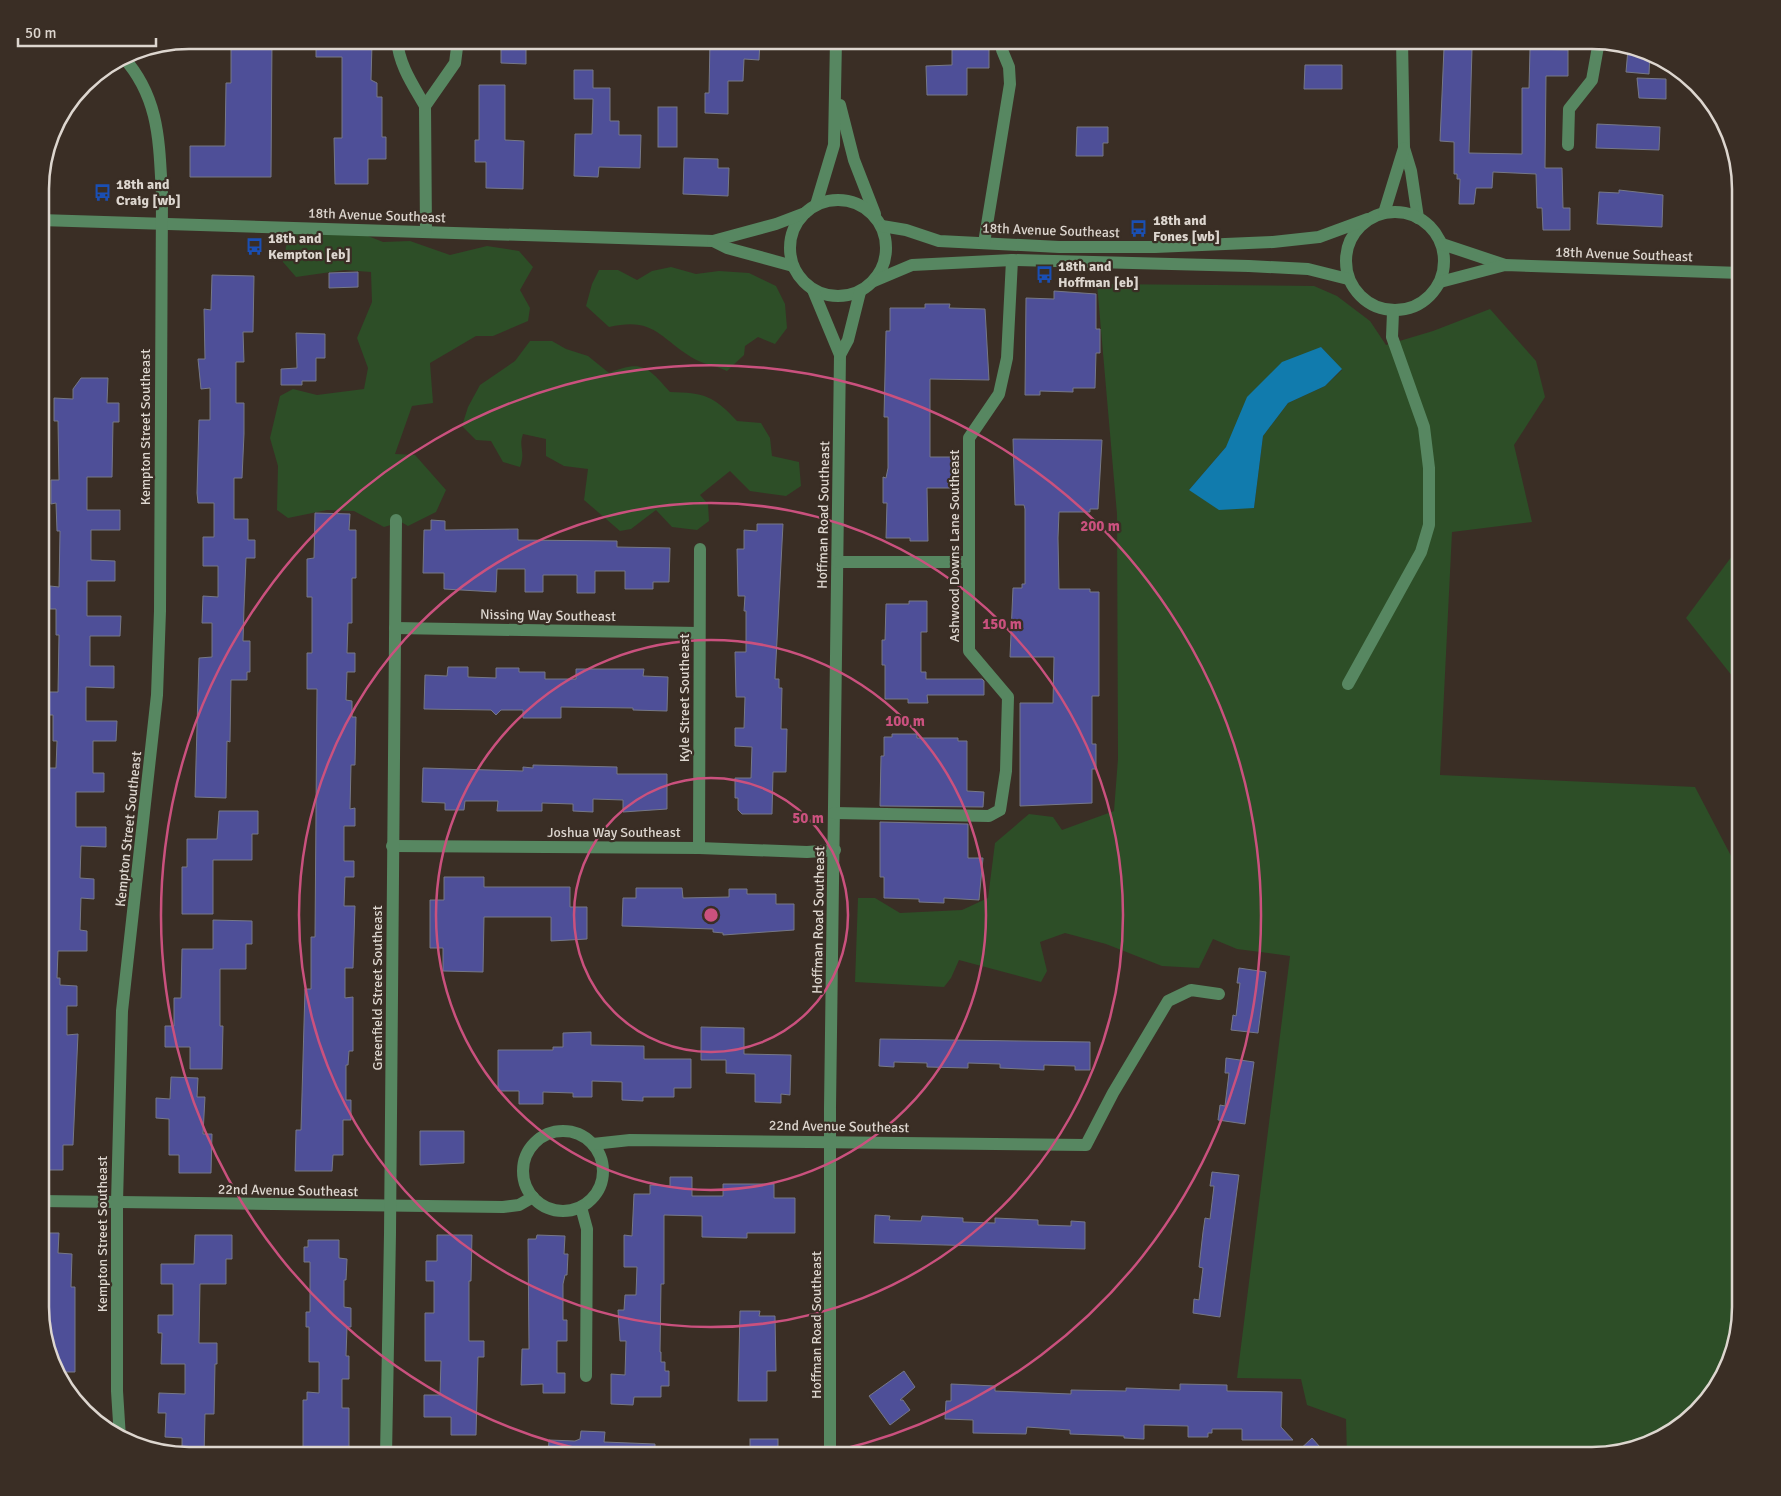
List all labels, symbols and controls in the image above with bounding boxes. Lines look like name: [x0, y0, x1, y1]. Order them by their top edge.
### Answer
scale bar: [18, 15, 155, 47]
text: 50 m: [25, 24, 56, 42]
place label: 18th and Craig [wb]: [116, 176, 181, 209]
bus stop icon: 18th and Craig [wb]: [92, 182, 112, 202]
street label: 18th Avenue Southeast: [308, 205, 446, 226]
place label: 18th and Fones [wb]: [1153, 212, 1220, 245]
bus stop icon: 18th and Fones [wb]: [1129, 218, 1149, 238]
street label: 18th Avenue Southeast: [982, 220, 1120, 241]
place label: 18th and Kempton [eb]: [268, 230, 351, 263]
bus stop icon: 18th and Kempton [eb]: [244, 236, 264, 256]
street label: 18th Avenue Southeast: [1555, 244, 1693, 265]
place label: 18th and Hoffman [eb]: [1058, 258, 1139, 291]
bus stop icon: 18th and Hoffman [eb]: [1034, 264, 1054, 284]
street label: Kempton Street Southeast: [137, 349, 154, 505]
street label: Hoffman Road Southeast: [814, 441, 833, 589]
street label: Ashwood Downs Lane Southeast: [946, 450, 963, 642]
text: 200 m: [1080, 517, 1120, 535]
street label: Nissing Way Southeast: [480, 606, 616, 625]
text: 150 m: [982, 615, 1022, 633]
street label: Kyle Street Southeast: [676, 634, 693, 762]
text: 100 m: [885, 712, 925, 730]
street label: Kempton Street Southeast: [112, 750, 145, 908]
text: 50 m: [792, 809, 824, 827]
street label: Joshua Way Southeast: [547, 824, 681, 841]
street label: Hoffman Road Southeast: [809, 846, 828, 994]
street label: Greenfield Street Southeast: [369, 905, 386, 1071]
centre of rings: [702, 906, 720, 924]
street label: 22nd Avenue Southeast: [769, 1117, 909, 1136]
street label: Kempton Street Southeast: [94, 1156, 111, 1312]
street label: 22nd Avenue Southeast: [218, 1181, 358, 1200]
street label: Hoffman Road Southeast: [808, 1251, 825, 1399]

